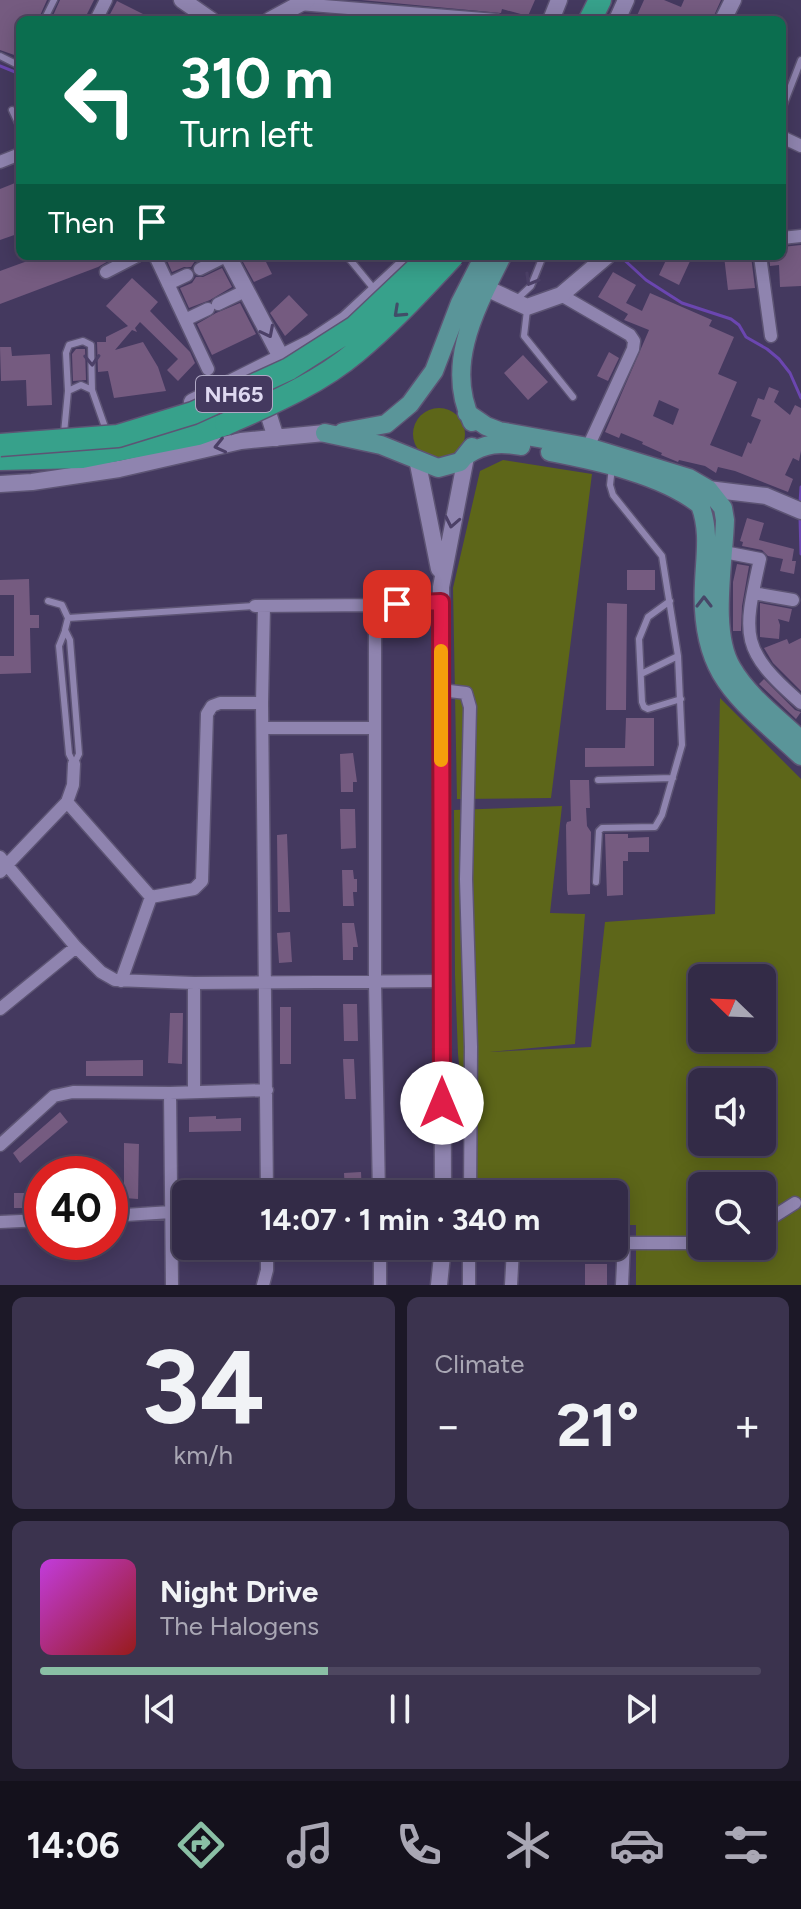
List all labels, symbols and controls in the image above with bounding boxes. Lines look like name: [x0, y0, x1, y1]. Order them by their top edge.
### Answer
text: 310 m: [180, 45, 333, 112]
icon: left: [48, 48, 152, 152]
text: Turn left: [180, 113, 314, 156]
icon: arrive: [130, 200, 174, 244]
text: Then: [48, 204, 114, 241]
one-way arrow: [525, 271, 541, 286]
one-way arrow: [393, 303, 408, 317]
one-way arrow: [259, 324, 274, 339]
one-way arrow: [84, 354, 101, 367]
road number: NH65: [196, 376, 272, 412]
one-way arrow: [214, 437, 228, 454]
one-way arrow: [444, 514, 461, 528]
pin: [363, 570, 431, 638]
icon: arrive: [375, 582, 419, 626]
one-way arrow: [695, 595, 713, 608]
north arrow: [688, 964, 776, 1052]
map controls: [688, 964, 776, 1260]
position arrow: [400, 1061, 484, 1145]
button: sound: [688, 1068, 776, 1156]
speed limit sign: 40: [24, 1156, 128, 1260]
button: search: [688, 1172, 776, 1260]
text: 14:07 · 1 min · 340 m: [260, 1201, 540, 1238]
text: 34: [141, 1324, 265, 1449]
text: Climate: [435, 1348, 524, 1380]
text: 21°: [556, 1389, 639, 1461]
text: −: [435, 1399, 462, 1452]
text: +: [734, 1399, 761, 1452]
text: km/h: [174, 1439, 233, 1471]
text: Night Drive: [160, 1573, 318, 1610]
text: The Halogens: [160, 1610, 319, 1642]
icon: previous: [138, 1687, 182, 1731]
icon: pause: [378, 1687, 422, 1731]
icon: next: [619, 1687, 663, 1731]
icon: directions: [173, 1817, 229, 1873]
icon: music: [282, 1817, 338, 1873]
icon: phone: [391, 1817, 447, 1873]
icon: climate: [500, 1817, 556, 1873]
icon: car: [609, 1817, 665, 1873]
icon: filters: [718, 1817, 774, 1873]
text: 14:06: [27, 1824, 120, 1867]

